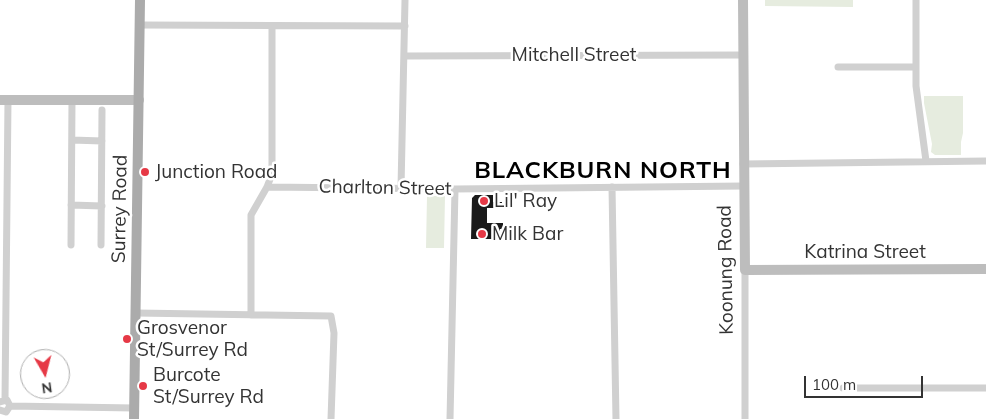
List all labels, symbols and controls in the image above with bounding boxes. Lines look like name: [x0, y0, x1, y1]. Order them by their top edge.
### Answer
street label: Mitchell Street: [512, 44, 636, 66]
street label: Surrey Road: [108, 155, 132, 263]
district label: BLACKBURN NORTH: [472, 157, 734, 185]
place label: Junction Road: [155, 161, 277, 183]
marker: Junction Road: [139, 166, 151, 178]
street label: Charlton Street: [318, 175, 452, 201]
place label: Lil' Ray: [494, 190, 557, 212]
marker: Lil' Ray: [478, 195, 490, 207]
street label: Koonung Road: [713, 205, 739, 335]
place label: Milk Bar: [492, 223, 563, 245]
marker: Milk Bar: [476, 228, 488, 240]
street label: Katrina Street: [804, 241, 926, 263]
place label: Grosvenor St/Surrey Rd: [137, 317, 248, 361]
marker: Grosvenor St/Surrey Rd: [121, 333, 133, 345]
north arrow: [20, 349, 70, 399]
place label: Burcote St/Surrey Rd: [153, 364, 264, 408]
scale bar: [806, 366, 925, 398]
text: 100 m: [812, 375, 856, 394]
text: N: [40, 378, 53, 398]
marker: Burcote St/Surrey Rd: [137, 380, 149, 392]

